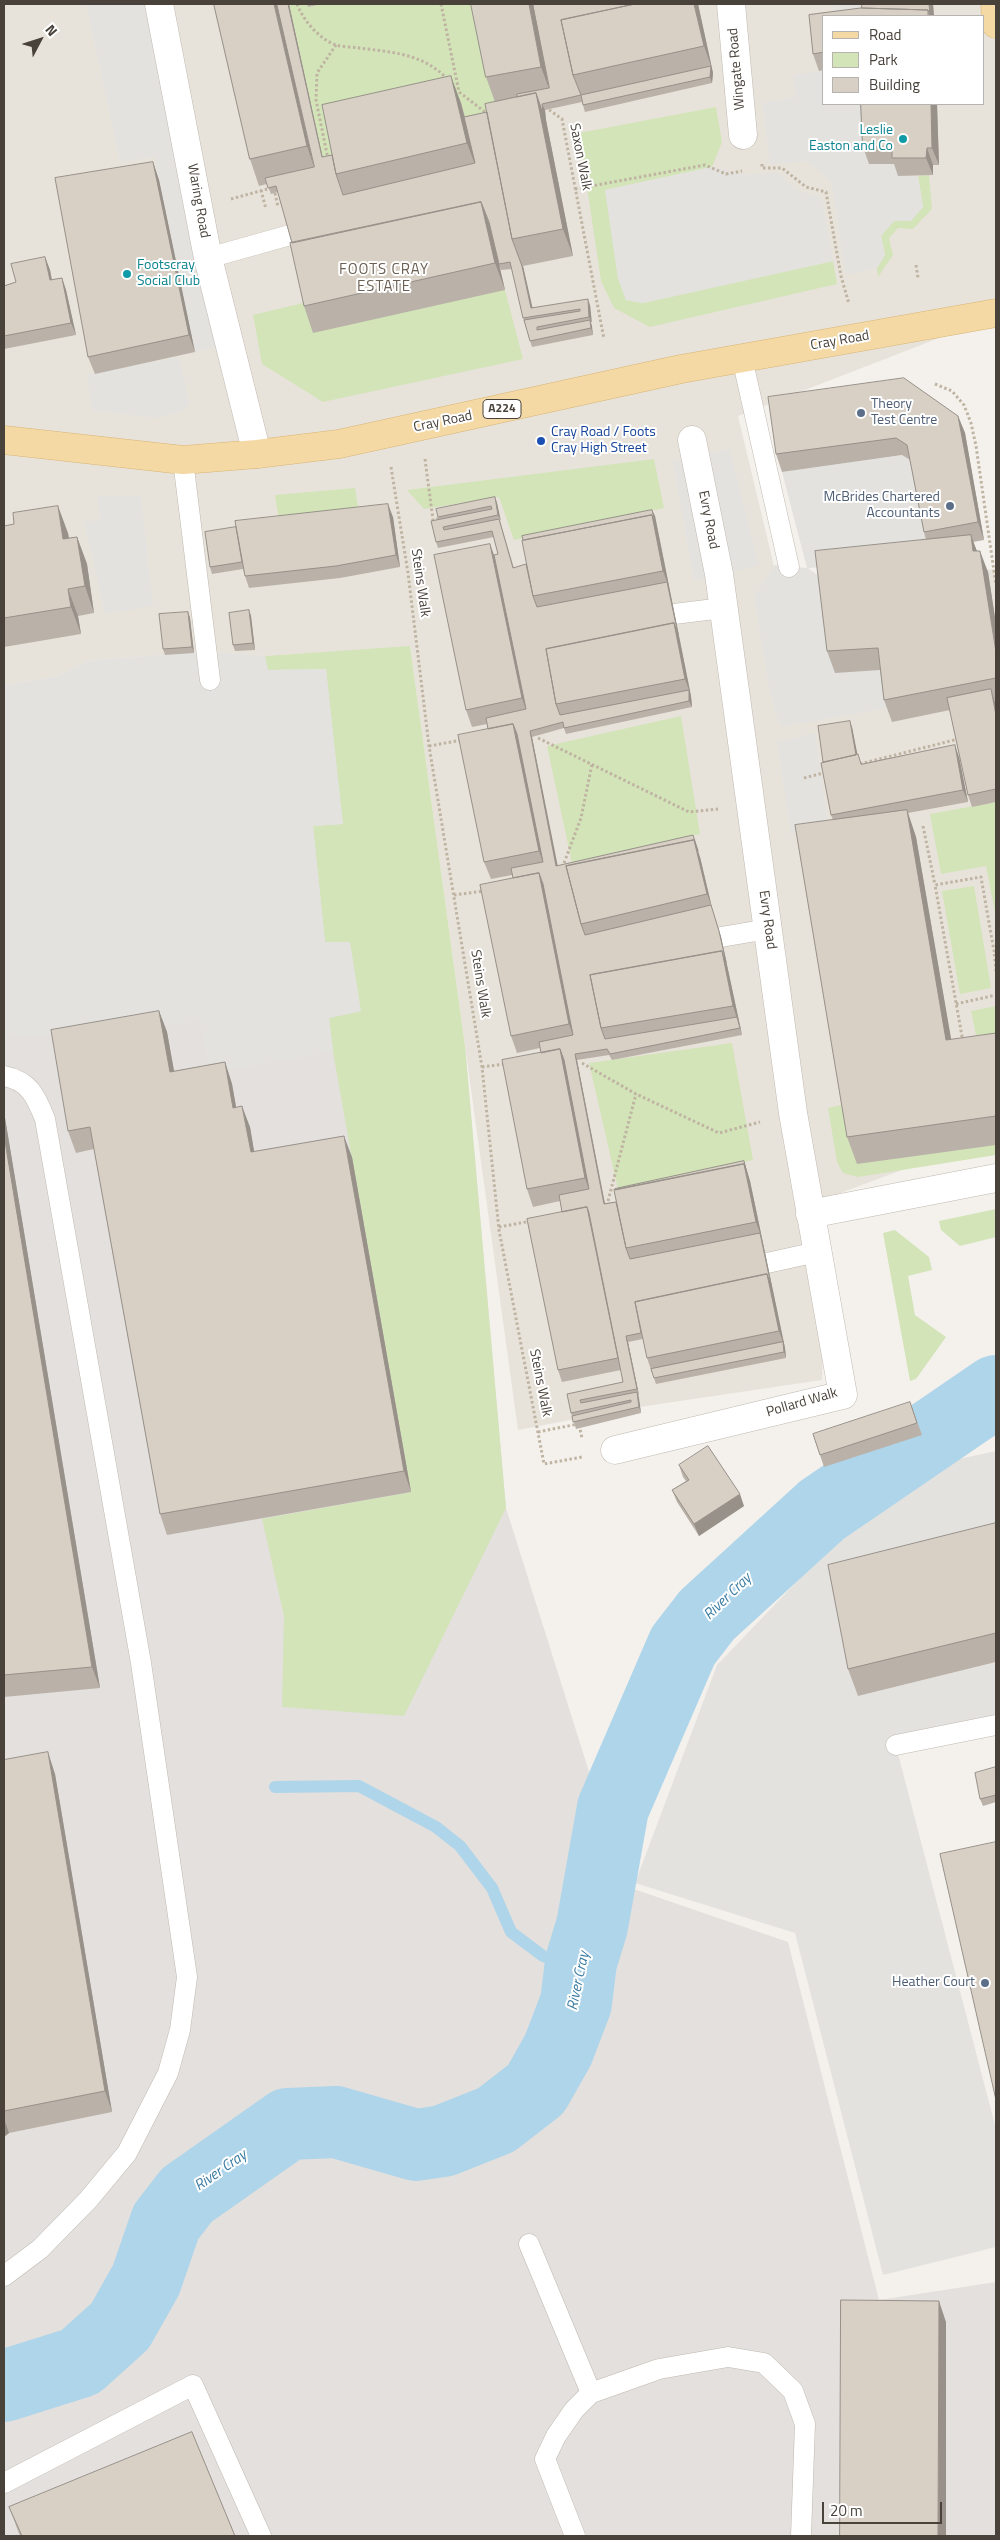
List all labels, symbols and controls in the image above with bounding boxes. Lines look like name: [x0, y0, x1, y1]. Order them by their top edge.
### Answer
north arrow: [15, 15, 65, 65]
legend: [822, 15, 985, 105]
text: N: [41, 20, 63, 40]
text: Road: [869, 23, 901, 46]
street label: Wingate Road: [725, 27, 749, 111]
text: Park: [869, 48, 898, 71]
text: Building: [869, 73, 920, 96]
street label: Saxon Walk: [565, 122, 595, 192]
place label: Leslie Easton and Co: [809, 123, 893, 156]
marker: Leslie Easton and Co: [897, 133, 909, 145]
street label: Waring Road: [183, 163, 213, 239]
place label: Footscray Social Club: [137, 258, 200, 290]
district label: FOOTS CRAY ESTATE: [338, 261, 430, 296]
marker: Footscray Social Club: [121, 268, 133, 280]
street label: Cray Road: [809, 328, 871, 354]
place label: Theory Test Centre: [871, 397, 937, 430]
road number: A224: [483, 399, 521, 418]
marker: Theory Test Centre: [855, 407, 867, 419]
street label: Cray Road: [412, 408, 474, 436]
place label: Cray Road / Foots Cray High Street: [551, 425, 656, 458]
marker: Cray Road / Foots Cray High Street: [535, 435, 547, 447]
street label: Evry Road: [694, 489, 722, 551]
place label: McBrides Chartered Accountants: [823, 490, 940, 522]
marker: McBrides Chartered Accountants: [944, 500, 956, 512]
street label: Steins Walk: [407, 548, 433, 618]
street label: Evry Road: [755, 889, 779, 951]
street label: Steins Walk: [466, 949, 494, 1019]
street label: Steins Walk: [525, 1348, 555, 1418]
street label: Pollard Walk: [764, 1385, 840, 1421]
water label: River Cray: [700, 1570, 756, 1624]
water label: River Cray: [564, 1950, 594, 2012]
place label: Heather Court: [892, 1975, 975, 1991]
marker: Heather Court: [979, 1977, 991, 1989]
water label: River Cray: [191, 2147, 251, 2195]
scale bar: [825, 2492, 945, 2524]
text: 20 m: [830, 2499, 863, 2522]

